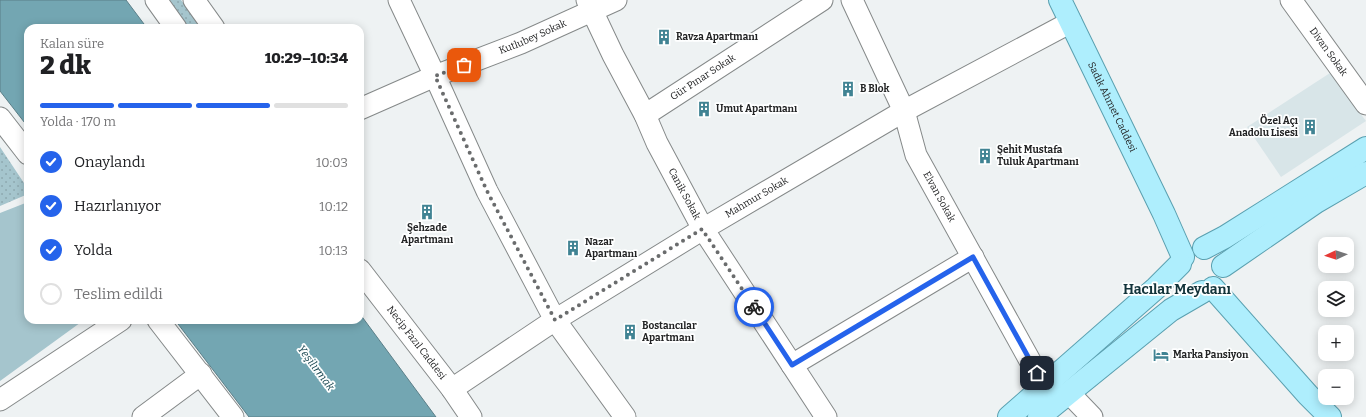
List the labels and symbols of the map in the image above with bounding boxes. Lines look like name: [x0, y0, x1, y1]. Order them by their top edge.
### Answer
street label: Kutlubey Sokak: [497, 17, 568, 57]
street label: Divan Sokak: [1307, 25, 1350, 79]
building icon: Ravza Apartmanı: [655, 28, 673, 46]
place label: Ravza Apartmanı: [676, 31, 759, 43]
pin: [447, 48, 481, 82]
street label: Gür Pınar Sokak: [668, 52, 738, 103]
street label: Sadık Ahmet Caddesi: [1085, 60, 1139, 154]
building icon: B Blok: [839, 80, 857, 98]
place label: B Blok: [860, 83, 890, 95]
building icon: Umut Apartmanı: [695, 100, 713, 118]
place label: Umut Apartmanı: [716, 103, 798, 115]
place label: Özel Açı Anadolu Lisesi: [1229, 114, 1299, 139]
building icon: Özel Açı Anadolu Lisesi: [1301, 118, 1319, 136]
place label: Şehit Mustafa Tuluk Apartmanı: [997, 144, 1079, 168]
building icon: Şehit Mustafa Tuluk Apartmanı: [976, 147, 994, 165]
street label: Canik Sokak: [666, 166, 703, 222]
street label: Elvan Sokak: [920, 169, 958, 225]
street label: Mahmur Sokak: [723, 174, 791, 221]
building icon: Şehzade Apartmanı: [418, 203, 436, 221]
place label: Şehzade Apartmanı: [401, 222, 454, 246]
place label: Nazar Apartmanı: [585, 236, 638, 260]
north arrow: [1318, 237, 1354, 273]
building icon: Nazar Apartmanı: [564, 239, 582, 257]
district label: Hacılar Meydanı: [1123, 281, 1232, 298]
courier: [734, 287, 774, 327]
street label: Necip Fazıl Caddesi: [384, 304, 448, 382]
place label: Bostancılar Apartmanı: [642, 320, 697, 344]
building icon: Bostancılar Apartmanı: [621, 323, 639, 341]
water label: Yeşilırmak: [295, 343, 338, 394]
hotel icon: Marka Pansiyon: [1152, 346, 1170, 364]
place label: Marka Pansiyon: [1173, 349, 1249, 361]
pin: [1020, 356, 1054, 390]

